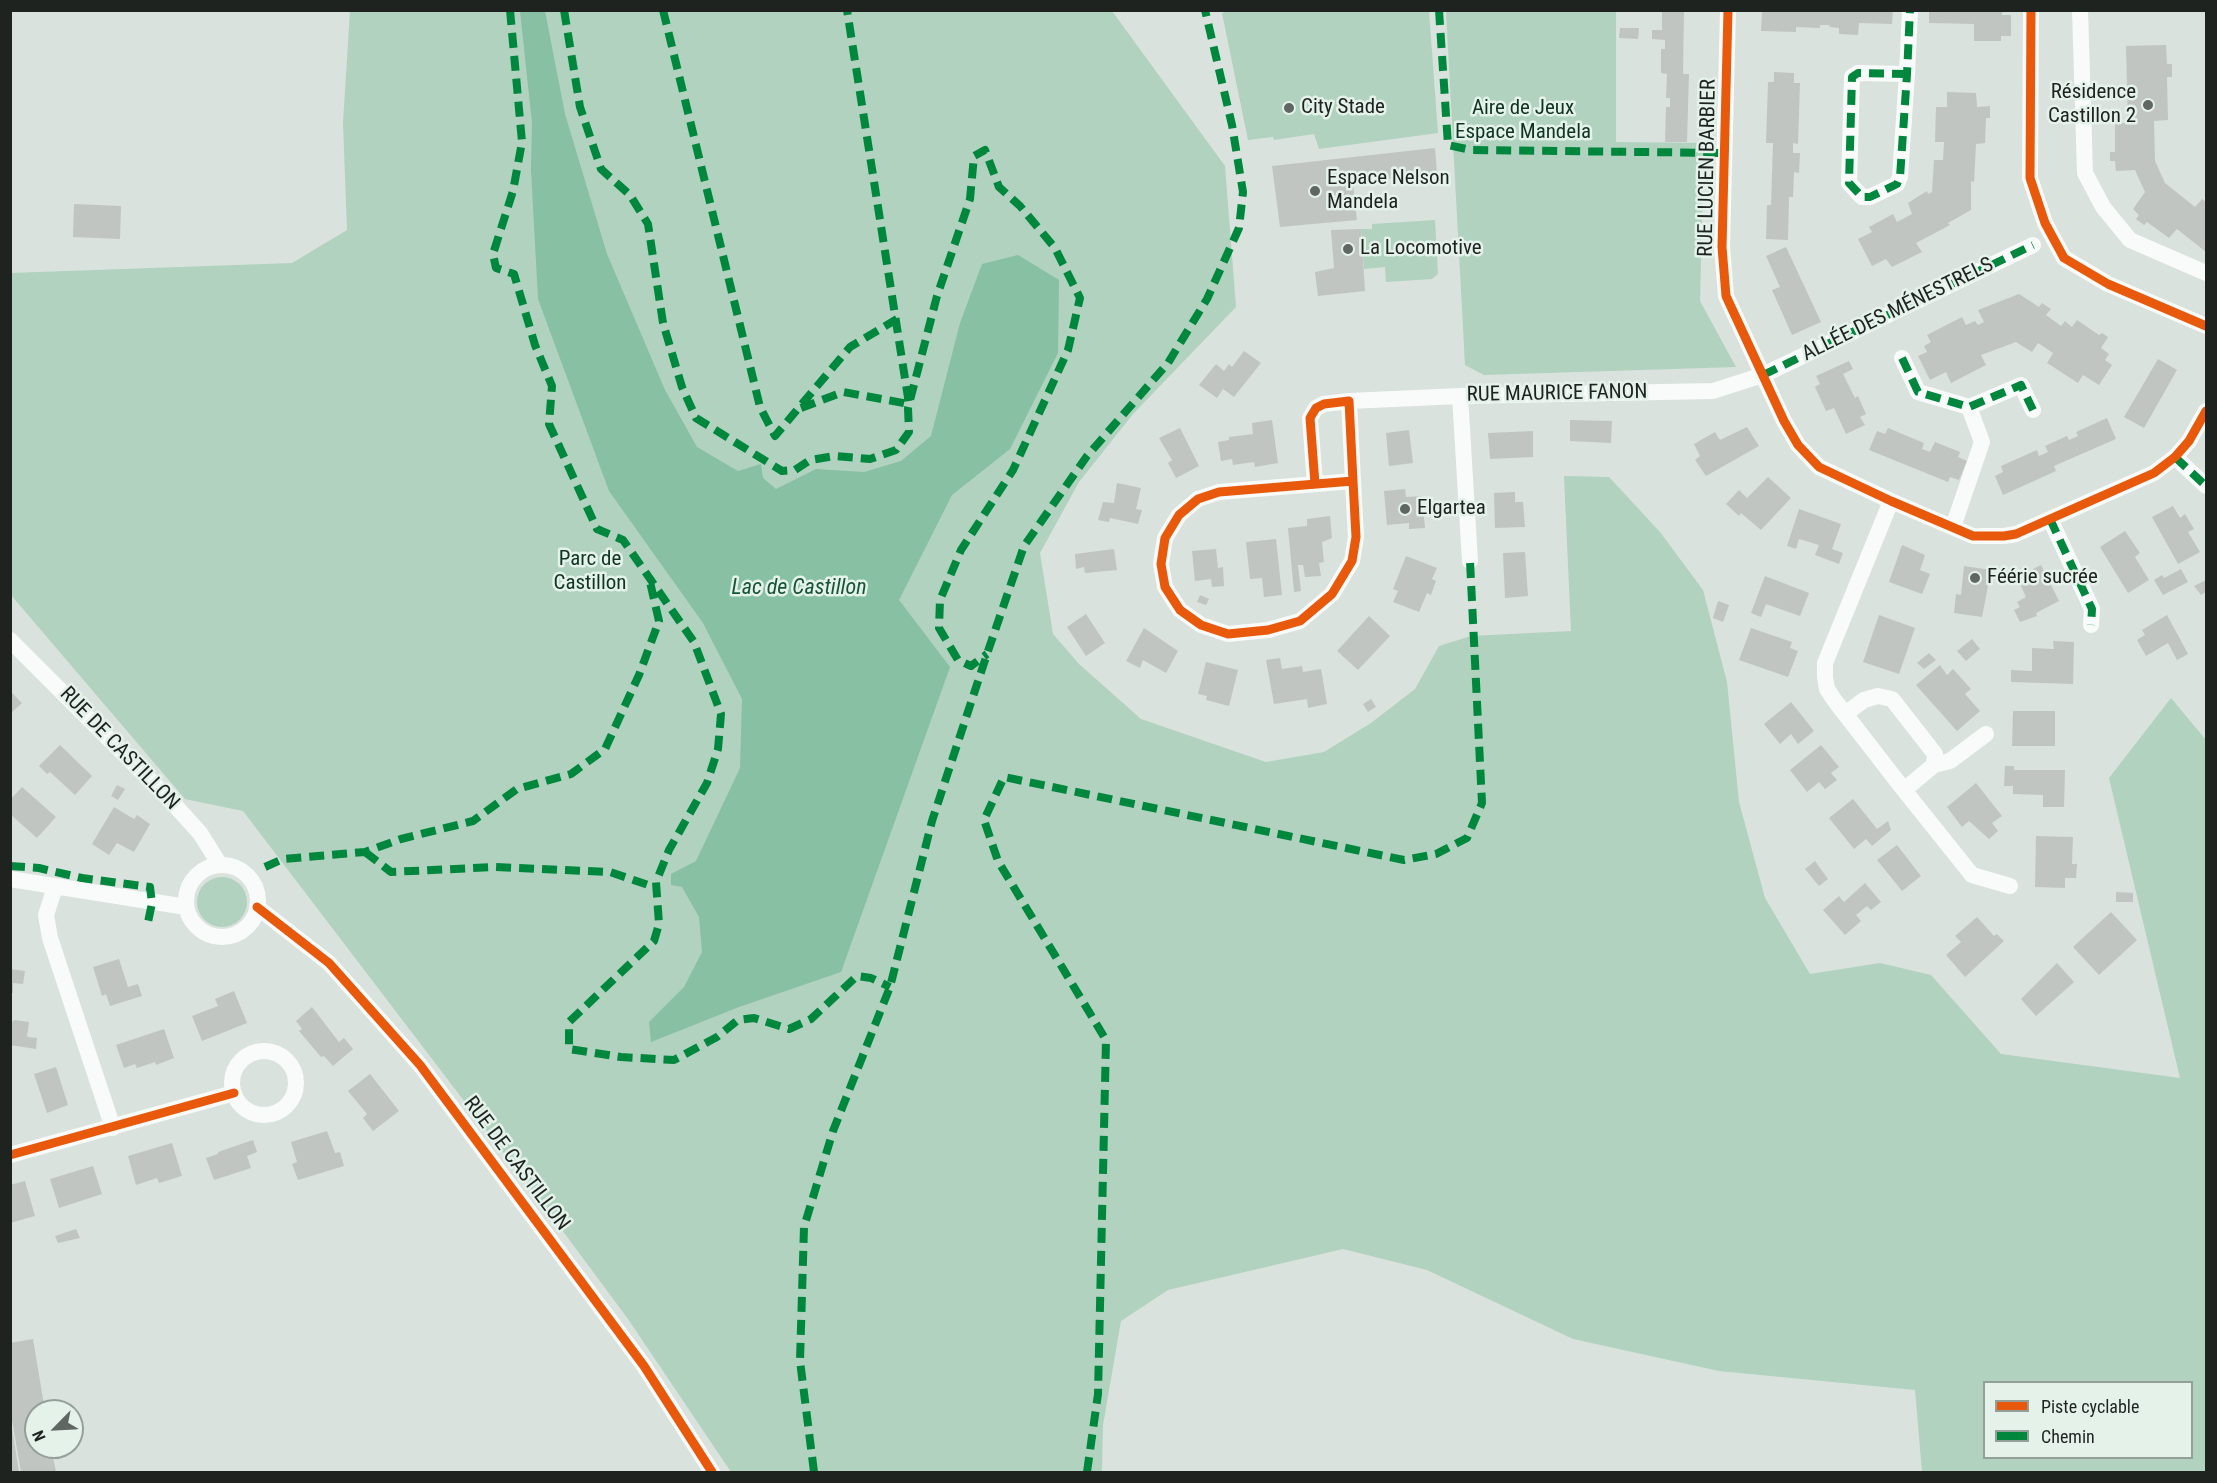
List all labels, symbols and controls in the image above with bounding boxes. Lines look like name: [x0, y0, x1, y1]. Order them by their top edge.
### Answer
street label: RUE LUCIEN BARBIER: [1694, 79, 1722, 257]
place label: Résidence Castillon 2: [2048, 80, 2136, 130]
place label: City Stade: [1301, 95, 1385, 121]
park label: Aire de Jeux Espace Mandela: [1455, 96, 1591, 146]
marker: Résidence Castillon 2: [2141, 98, 2155, 112]
marker: City Stade: [1282, 101, 1296, 115]
place label: Espace Nelson Mandela: [1327, 166, 1450, 216]
marker: Espace Nelson Mandela: [1308, 184, 1322, 198]
place label: La Locomotive: [1360, 236, 1482, 262]
marker: La Locomotive: [1341, 242, 1355, 256]
street label: ALLÉE DES MÉNESTRELS: [1798, 253, 1998, 367]
street label: RUE MAURICE FANON: [1466, 380, 1648, 408]
place label: Elgartea: [1417, 496, 1486, 522]
marker: Elgartea: [1398, 502, 1412, 516]
park label: Parc de Castillon: [554, 547, 626, 597]
place label: Féérie sucrée: [1987, 565, 2098, 591]
marker: Féérie sucrée: [1968, 571, 1982, 585]
water label: Lac de Castillon: [732, 575, 866, 601]
street label: RUE DE CASTILLON: [54, 682, 184, 816]
street label: RUE DE CASTILLON: [457, 1092, 575, 1236]
legend: [1983, 1381, 2193, 1459]
text: Piste cyclable: [2041, 1396, 2139, 1417]
north arrow: [24, 1399, 84, 1459]
text: Chemin: [2041, 1426, 2095, 1447]
text: N: [28, 1427, 50, 1444]

